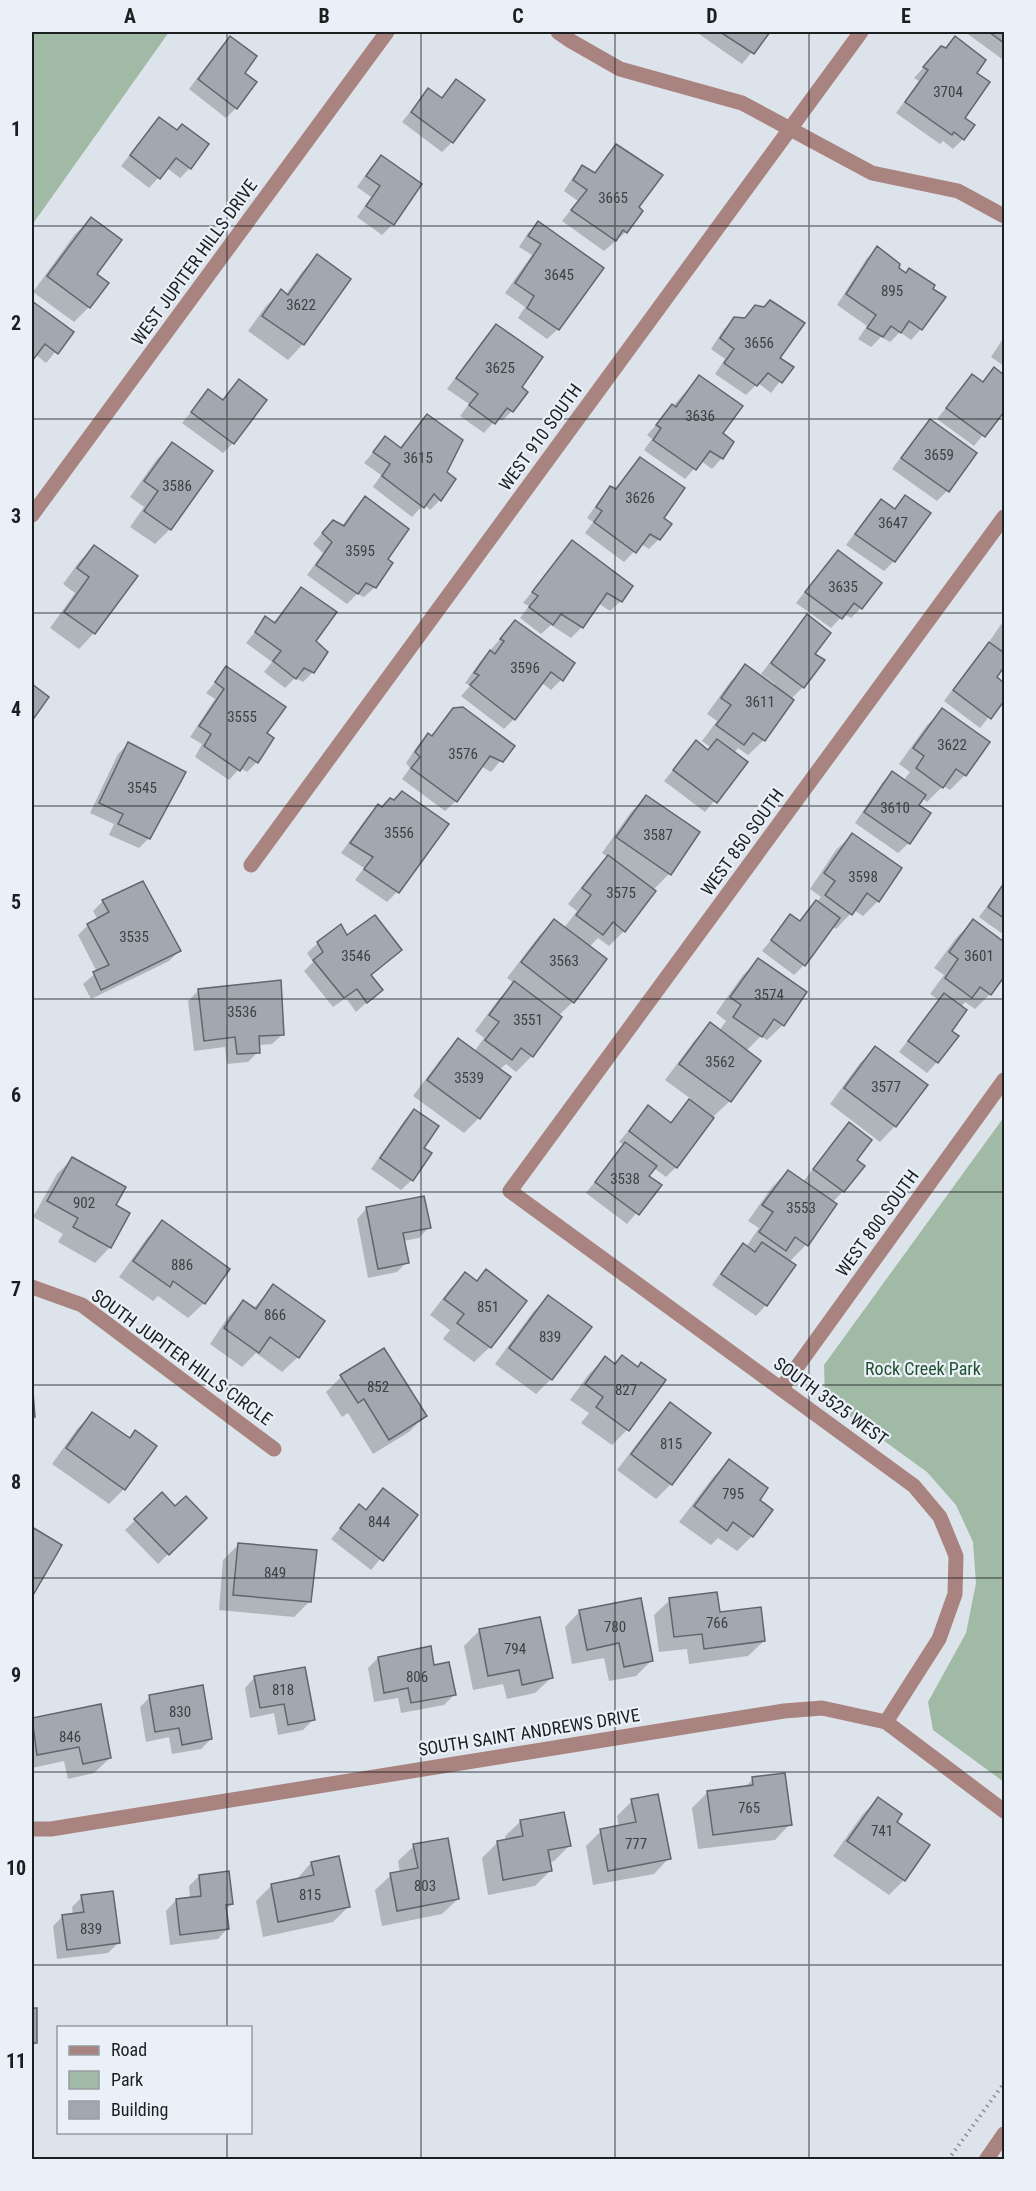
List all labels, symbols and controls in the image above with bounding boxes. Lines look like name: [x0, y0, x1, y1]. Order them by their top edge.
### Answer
text: A: [124, 4, 136, 28]
text: B: [318, 4, 330, 28]
text: C: [512, 4, 524, 28]
text: D: [706, 4, 718, 28]
text: E: [901, 4, 911, 28]
house number: 3704: [933, 83, 963, 101]
text: 1: [11, 117, 21, 141]
street label: WEST JUPITER HILLS DRIVE: [127, 175, 261, 349]
house number: 3665: [598, 189, 628, 207]
house number: 3645: [544, 266, 574, 284]
house number: 895: [881, 282, 903, 300]
house number: 3622: [286, 296, 316, 314]
text: 2: [11, 311, 21, 335]
house number: 3656: [744, 334, 774, 352]
house number: 3625: [485, 359, 515, 377]
street label: WEST 910 SOUTH: [494, 380, 586, 494]
house number: 3636: [685, 407, 715, 425]
house number: 3659: [924, 446, 954, 464]
house number: 3615: [403, 449, 433, 467]
house number: 3586: [162, 477, 192, 495]
house number: 3626: [625, 489, 655, 507]
text: 3: [11, 504, 21, 528]
house number: 3647: [878, 514, 908, 532]
house number: 3595: [345, 542, 375, 560]
house number: 3635: [828, 578, 858, 596]
house number: 3596: [510, 659, 540, 677]
house number: 3611: [745, 693, 775, 711]
text: 4: [11, 697, 21, 721]
house number: 3555: [227, 708, 257, 726]
house number: 3622: [937, 736, 967, 754]
house number: 3576: [448, 745, 478, 763]
house number: 3545: [127, 779, 157, 797]
street label: WEST 850 SOUTH: [696, 785, 788, 899]
house number: 3610: [880, 799, 910, 817]
house number: 3556: [384, 824, 414, 842]
house number: 3587: [643, 826, 673, 844]
house number: 3598: [848, 868, 878, 886]
house number: 3575: [606, 884, 636, 902]
text: 5: [11, 890, 21, 914]
house number: 3535: [119, 928, 149, 946]
house number: 3546: [341, 947, 371, 965]
house number: 3601: [964, 947, 994, 965]
house number: 3563: [549, 952, 579, 970]
house number: 3574: [754, 986, 784, 1004]
house number: 3536: [227, 1003, 257, 1021]
house number: 3551: [513, 1011, 543, 1029]
house number: 3562: [705, 1053, 735, 1071]
house number: 3539: [454, 1069, 484, 1087]
house number: 3577: [871, 1078, 901, 1096]
text: 6: [11, 1083, 21, 1107]
street label: WEST 800 SOUTH: [831, 1166, 923, 1280]
house number: 3538: [610, 1170, 640, 1188]
house number: 902: [73, 1194, 95, 1212]
house number: 3553: [786, 1199, 816, 1217]
house number: 886: [171, 1256, 193, 1274]
text: 7: [11, 1277, 21, 1301]
street label: SOUTH JUPITER HILLS CIRCLE: [88, 1284, 276, 1430]
house number: 851: [477, 1298, 499, 1316]
house number: 866: [264, 1306, 286, 1324]
house number: 839: [539, 1328, 561, 1346]
street label: SOUTH 3525 WEST: [770, 1353, 892, 1449]
park label: Rock Creek Park: [865, 1358, 981, 1379]
house number: 852: [367, 1378, 389, 1396]
house number: 827: [615, 1381, 637, 1399]
house number: 815: [660, 1435, 682, 1453]
text: 8: [11, 1470, 21, 1494]
house number: 795: [722, 1485, 744, 1503]
house number: 844: [368, 1513, 390, 1531]
house number: 849: [264, 1564, 286, 1582]
house number: 766: [706, 1614, 728, 1632]
house number: 780: [604, 1618, 626, 1636]
house number: 794: [504, 1640, 526, 1658]
text: 9: [11, 1663, 21, 1687]
house number: 806: [406, 1668, 428, 1686]
house number: 818: [272, 1681, 294, 1699]
house number: 830: [169, 1703, 191, 1721]
street label: SOUTH SAINT ANDREWS DRIVE: [417, 1704, 641, 1760]
house number: 846: [59, 1728, 81, 1746]
house number: 765: [738, 1799, 760, 1817]
house number: 741: [871, 1822, 893, 1840]
house number: 777: [625, 1835, 647, 1853]
text: 10: [6, 1856, 26, 1880]
house number: 803: [414, 1877, 436, 1895]
house number: 815: [299, 1886, 321, 1904]
house number: 839: [80, 1920, 102, 1938]
legend: [57, 2026, 252, 2134]
text: Road: [111, 2039, 147, 2060]
text: 11: [6, 2049, 26, 2073]
text: Park: [111, 2069, 143, 2090]
text: Building: [111, 2099, 168, 2120]

